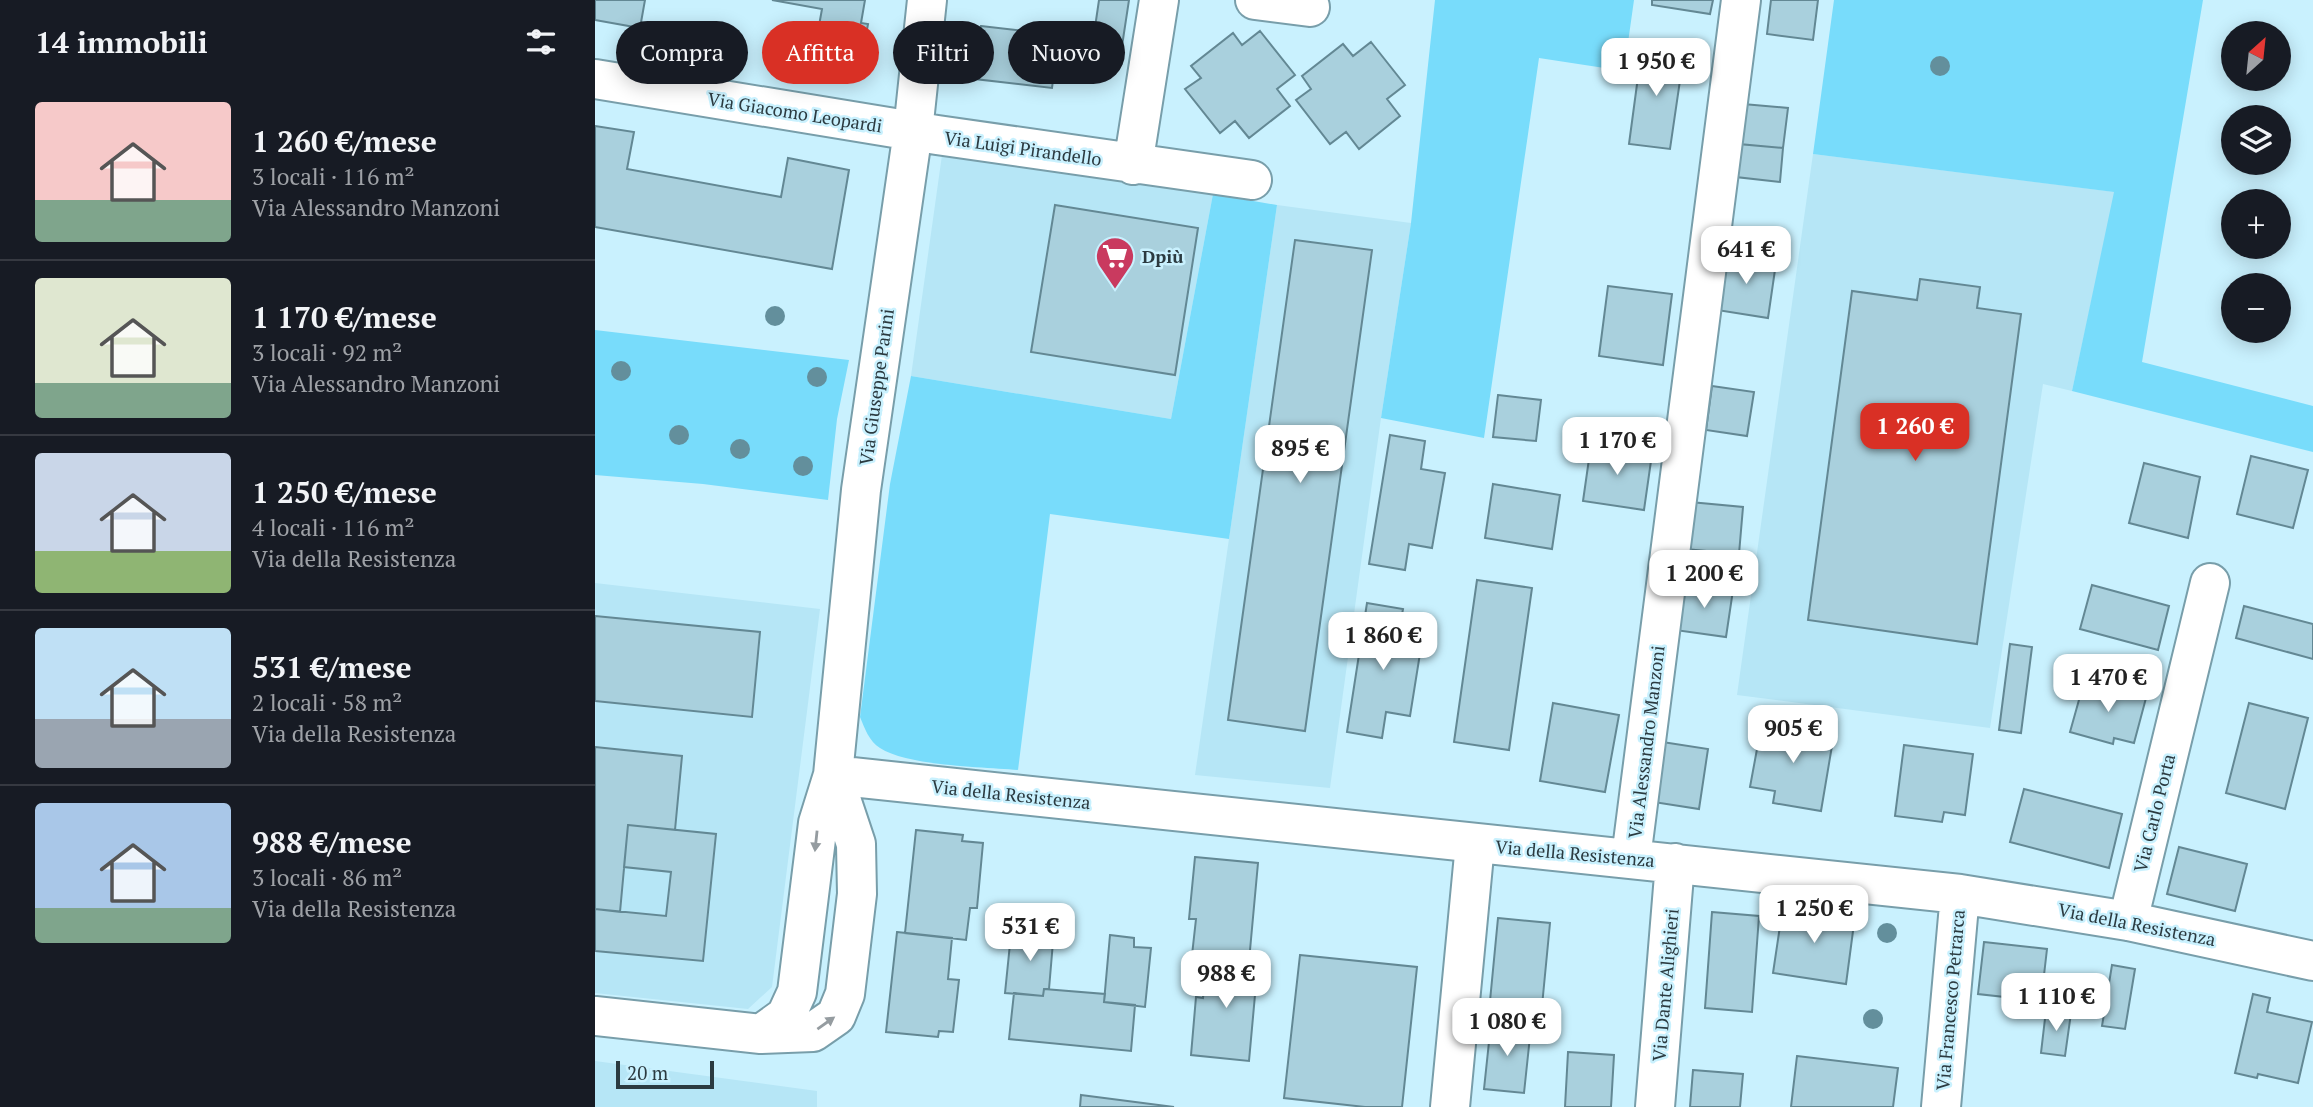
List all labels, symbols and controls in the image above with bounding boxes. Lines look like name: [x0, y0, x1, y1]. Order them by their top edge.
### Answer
chip: Compra: [616, 21, 748, 84]
chip: Affitta: [762, 21, 879, 84]
chip: Filtri: [893, 21, 994, 84]
chip: Nuovo: [1008, 21, 1125, 84]
north arrow: [2221, 21, 2291, 91]
map controls: [2221, 21, 2291, 343]
text: 14 immobili: [35, 22, 208, 62]
icon: filters: [522, 23, 560, 61]
pin: 1 950 €: [1591, 38, 1721, 98]
text: 1 950 €: [1617, 45, 1695, 76]
street label: Via Giacomo Leopardi: [706, 86, 884, 138]
button: layers: [2221, 105, 2291, 175]
text: 1 260 €/mese: [252, 121, 437, 161]
street label: Via Luigi Pirandello: [943, 125, 1103, 171]
icon: home: [91, 130, 175, 214]
text: 3 locali · 116 m²: [252, 161, 415, 192]
button: +: [2221, 189, 2291, 259]
text: Via Alessandro Manzoni: [252, 192, 500, 223]
pin: 641 €: [1697, 226, 1795, 286]
text: 641 €: [1717, 233, 1775, 264]
supermarket icon: Dpiù: [1094, 235, 1136, 290]
place label: Dpiù: [1142, 244, 1183, 268]
button: −: [2221, 273, 2291, 343]
text: 1 170 €/mese: [252, 297, 437, 337]
icon: home: [91, 306, 175, 390]
street label: Via Giuseppe Parini: [853, 307, 899, 467]
text: 3 locali · 92 m²: [252, 337, 402, 368]
text: Via Alessandro Manzoni: [252, 368, 500, 399]
pin: 1 260 €: [1850, 404, 1980, 463]
text: 1 260 €: [1876, 410, 1954, 441]
pin: 1 170 €: [1552, 418, 1682, 477]
text: 1 170 €: [1578, 424, 1656, 455]
pin: 895 €: [1251, 426, 1349, 485]
text: 895 €: [1271, 432, 1329, 463]
text: 1 250 €/mese: [252, 472, 437, 512]
icon: home: [91, 481, 175, 565]
text: 4 locali · 116 m²: [252, 512, 415, 543]
text: Via della Resistenza: [252, 543, 456, 574]
pin: 1 200 €: [1639, 550, 1769, 610]
text: 1 200 €: [1665, 557, 1743, 588]
pin: 1 860 €: [1318, 612, 1448, 672]
text: 1 860 €: [1344, 619, 1422, 650]
street label: Via Alessandro Manzoni: [1622, 644, 1670, 840]
text: 531 €/mese: [252, 647, 412, 687]
pin: 1 470 €: [2043, 654, 2173, 714]
icon: home: [91, 656, 175, 740]
text: 1 470 €: [2069, 661, 2147, 692]
text: 2 locali · 58 m²: [252, 687, 402, 718]
pin: 905 €: [1744, 706, 1842, 765]
text: 905 €: [1764, 712, 1822, 743]
text: Via della Resistenza: [252, 718, 456, 749]
street label: Via Carlo Porta: [2128, 751, 2180, 875]
street label: Via della Resistenza: [930, 774, 1092, 814]
text: 988 €/mese: [252, 822, 412, 862]
one-way arrow: [810, 830, 821, 852]
icon: home: [91, 831, 175, 915]
street label: Via della Resistenza: [1494, 834, 1656, 872]
text: 3 locali · 86 m²: [252, 862, 402, 893]
pin: 1 250 €: [1749, 886, 1879, 945]
text: 1 250 €: [1775, 892, 1853, 923]
text: Via della Resistenza: [252, 893, 456, 924]
street label: Via della Resistenza: [2056, 897, 2218, 951]
pin: 531 €: [981, 904, 1079, 963]
street label: Via Dante Alighieri: [1646, 908, 1684, 1062]
street label: Via Francesco Petrarca: [1930, 909, 1970, 1091]
text: 531 €: [1001, 910, 1059, 941]
pin: 988 €: [1177, 950, 1275, 1010]
text: 988 €: [1197, 957, 1255, 988]
pin: 1 110 €: [1991, 974, 2121, 1033]
text: 1 110 €: [2017, 980, 2095, 1011]
pin: 1 080 €: [1442, 998, 1572, 1058]
text: 1 080 €: [1468, 1005, 1546, 1036]
one-way arrow: [817, 1016, 835, 1030]
scale bar: [616, 1058, 714, 1090]
text: 20 m: [627, 1060, 668, 1085]

